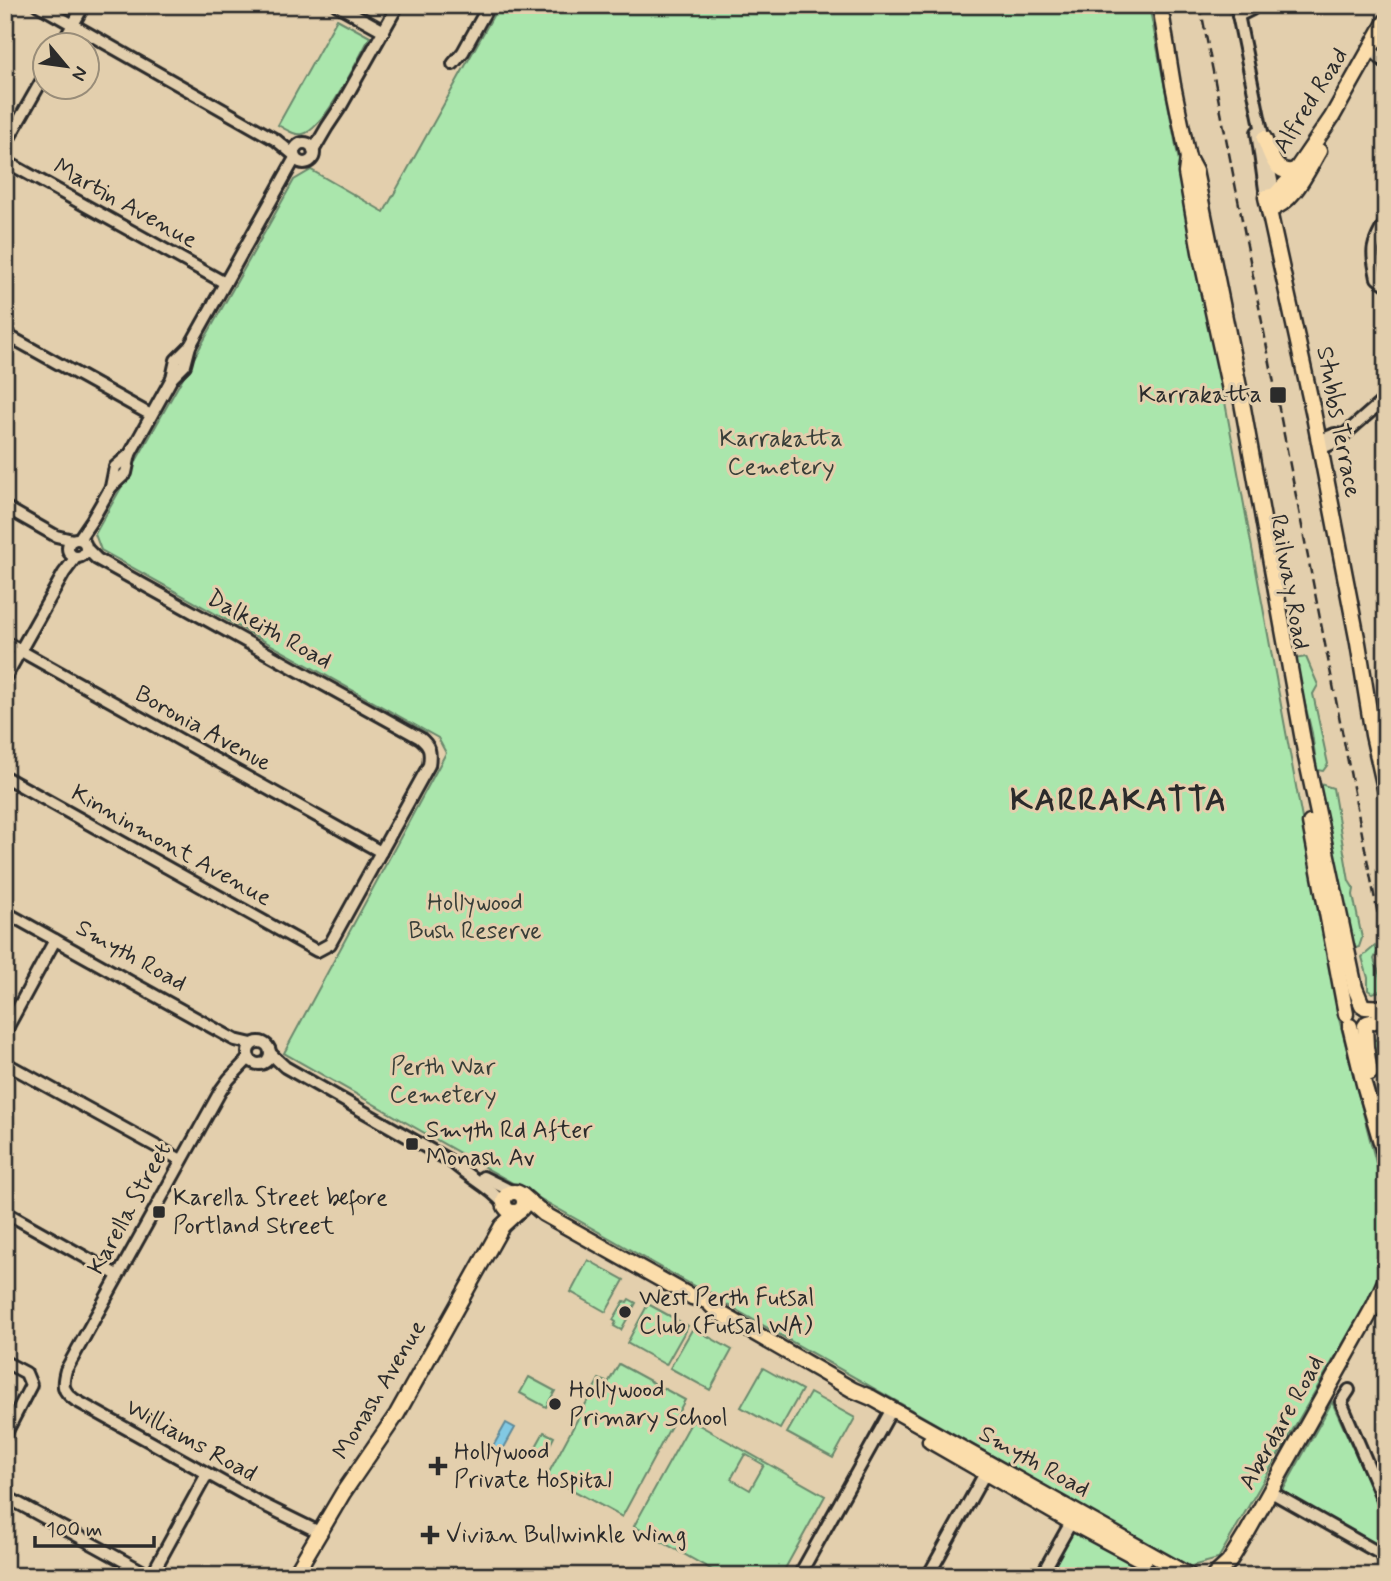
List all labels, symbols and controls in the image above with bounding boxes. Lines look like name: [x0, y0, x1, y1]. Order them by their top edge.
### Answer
north arrow: [32, 32, 102, 102]
street label: Alfred Road: [1266, 42, 1356, 160]
text: N: [66, 62, 94, 85]
street label: Martin Avenue: [48, 152, 203, 256]
street label: Stubbs Terrace: [1308, 344, 1368, 500]
place label: Karrakatta: [1139, 380, 1262, 411]
marker: Karrakatta: [1268, 385, 1288, 405]
park label: Karrakatta Cemetery: [719, 424, 843, 483]
street label: Railway Road: [1262, 512, 1316, 652]
street label: Dalkeith Road: [201, 583, 337, 677]
street label: Boronia Avenue: [129, 679, 277, 779]
street label: Kinninmont Avenue: [65, 778, 277, 914]
district label: KARRAKATTA: [1010, 780, 1228, 822]
park label: Hollywood Bush Reserve: [408, 888, 542, 947]
street label: Smyth Road: [70, 913, 192, 999]
park label: Perth War Cemetery: [389, 1052, 497, 1111]
place label: Smyth Rd After Monash Av: [426, 1115, 592, 1174]
marker: Smyth Rd After Monash Av: [404, 1136, 420, 1152]
street label: Karella Street: [81, 1138, 179, 1280]
place label: Karella Street before Portland Street: [173, 1183, 388, 1242]
marker: Karella Street before Portland Street: [151, 1204, 167, 1220]
place label: West Perth Futsal Club (Futsal WA): [639, 1283, 814, 1342]
marker: West Perth Futsal Club (Futsal WA): [617, 1304, 633, 1320]
street label: Monash Avenue: [326, 1314, 434, 1466]
street label: Aberdare Road: [1232, 1350, 1332, 1496]
place label: Hollywood Primary School: [569, 1375, 728, 1434]
street label: Williams Road: [120, 1392, 262, 1490]
marker: Hollywood Primary School: [547, 1396, 563, 1412]
street label: Smyth Road: [973, 1419, 1095, 1505]
place label: Hollywood Private Hospital: [454, 1437, 612, 1496]
marker: Hollywood Private Hospital: [428, 1456, 448, 1476]
scale bar: [35, 1504, 154, 1548]
text: 100 m: [46, 1516, 102, 1544]
place label: Vivian Bullwinkle Wing: [446, 1520, 686, 1551]
marker: Vivian Bullwinkle Wing: [420, 1525, 440, 1545]

